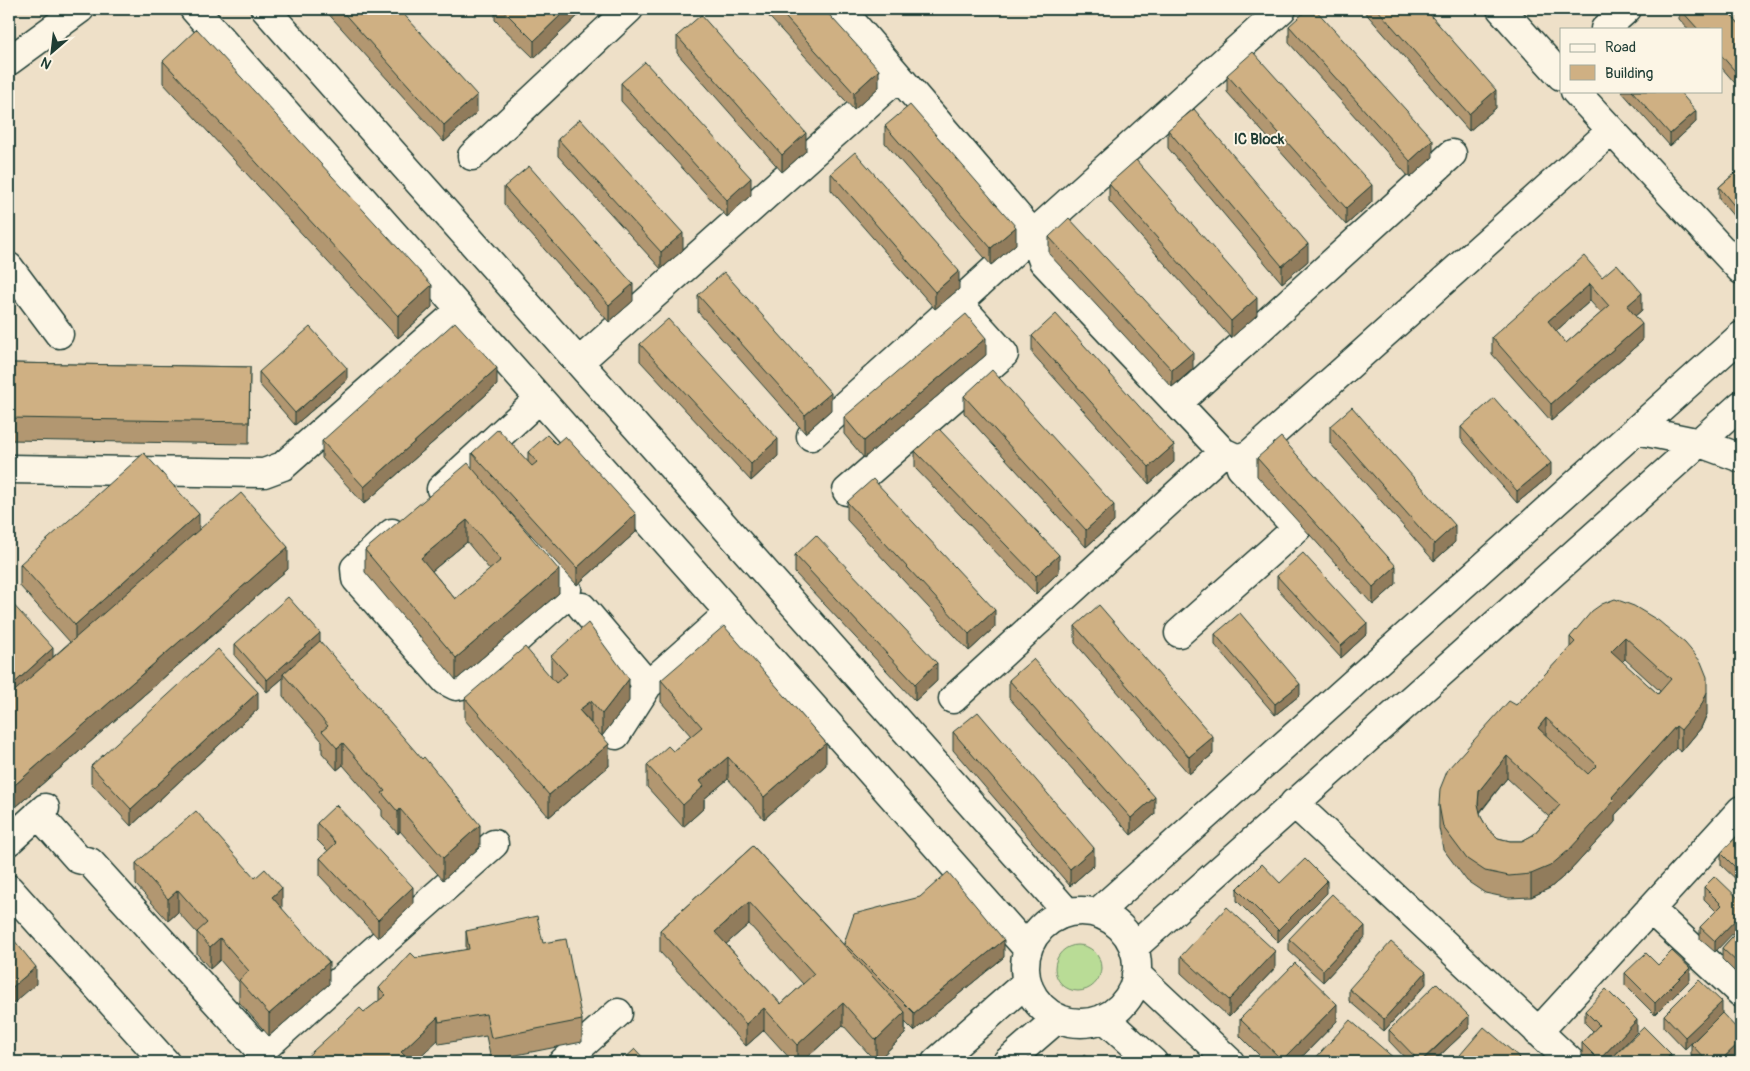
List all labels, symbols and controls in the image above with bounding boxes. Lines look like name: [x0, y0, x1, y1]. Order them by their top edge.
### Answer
north arrow: [28, 28, 78, 78]
legend: [1560, 28, 1722, 92]
text: Road: [1605, 38, 1636, 57]
text: N: [38, 53, 54, 73]
text: Building: [1605, 64, 1653, 83]
district label: IC Block: [1234, 130, 1285, 149]

